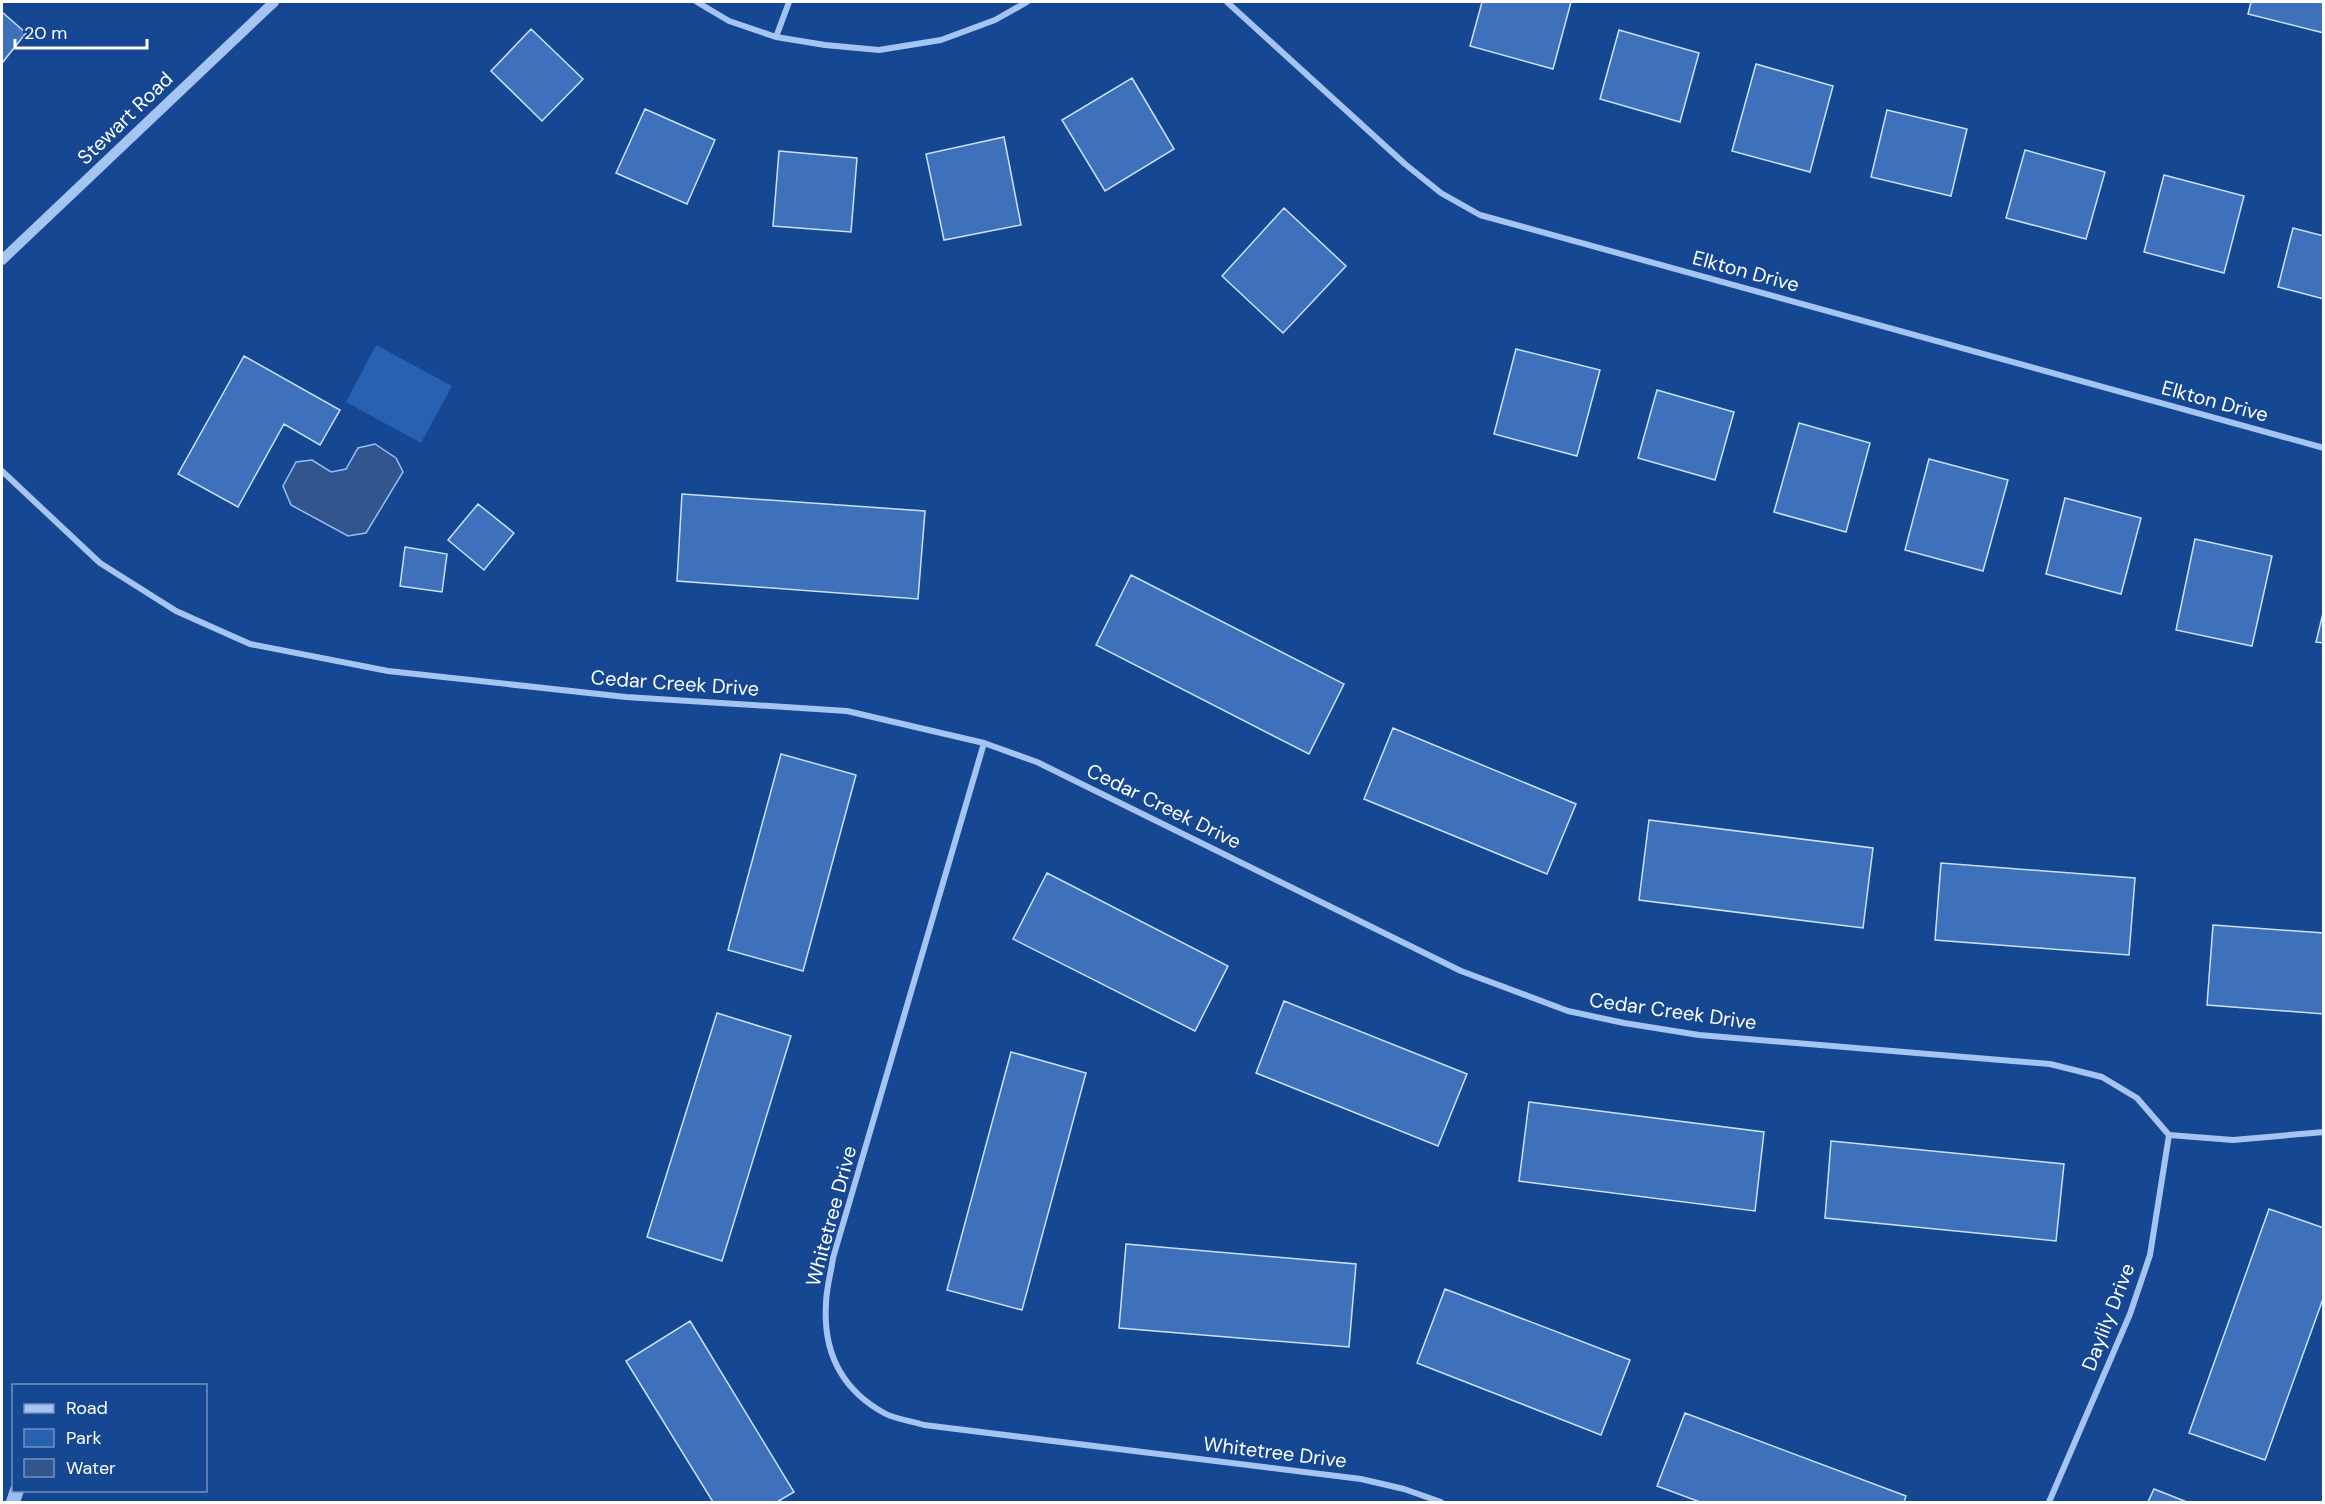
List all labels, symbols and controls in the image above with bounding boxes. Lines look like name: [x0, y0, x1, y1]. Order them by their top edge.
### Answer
scale bar: [15, 12, 147, 50]
text: 20 m: [24, 21, 67, 45]
street label: Stewart Road: [72, 66, 178, 170]
street label: Elkton Drive: [1690, 244, 1802, 298]
street label: Elkton Drive: [2159, 374, 2271, 428]
street label: Cedar Creek Drive: [590, 664, 760, 702]
street label: Cedar Creek Drive: [1082, 757, 1246, 855]
street label: Cedar Creek Drive: [1588, 986, 1758, 1036]
street label: Whitetree Drive: [800, 1143, 862, 1289]
street label: Daylily Drive: [2076, 1260, 2140, 1374]
legend: [12, 1384, 207, 1492]
text: Road: [66, 1396, 108, 1420]
text: Park: [66, 1426, 102, 1450]
street label: Whitetree Drive: [1202, 1430, 1348, 1474]
text: Water: [66, 1456, 116, 1480]

